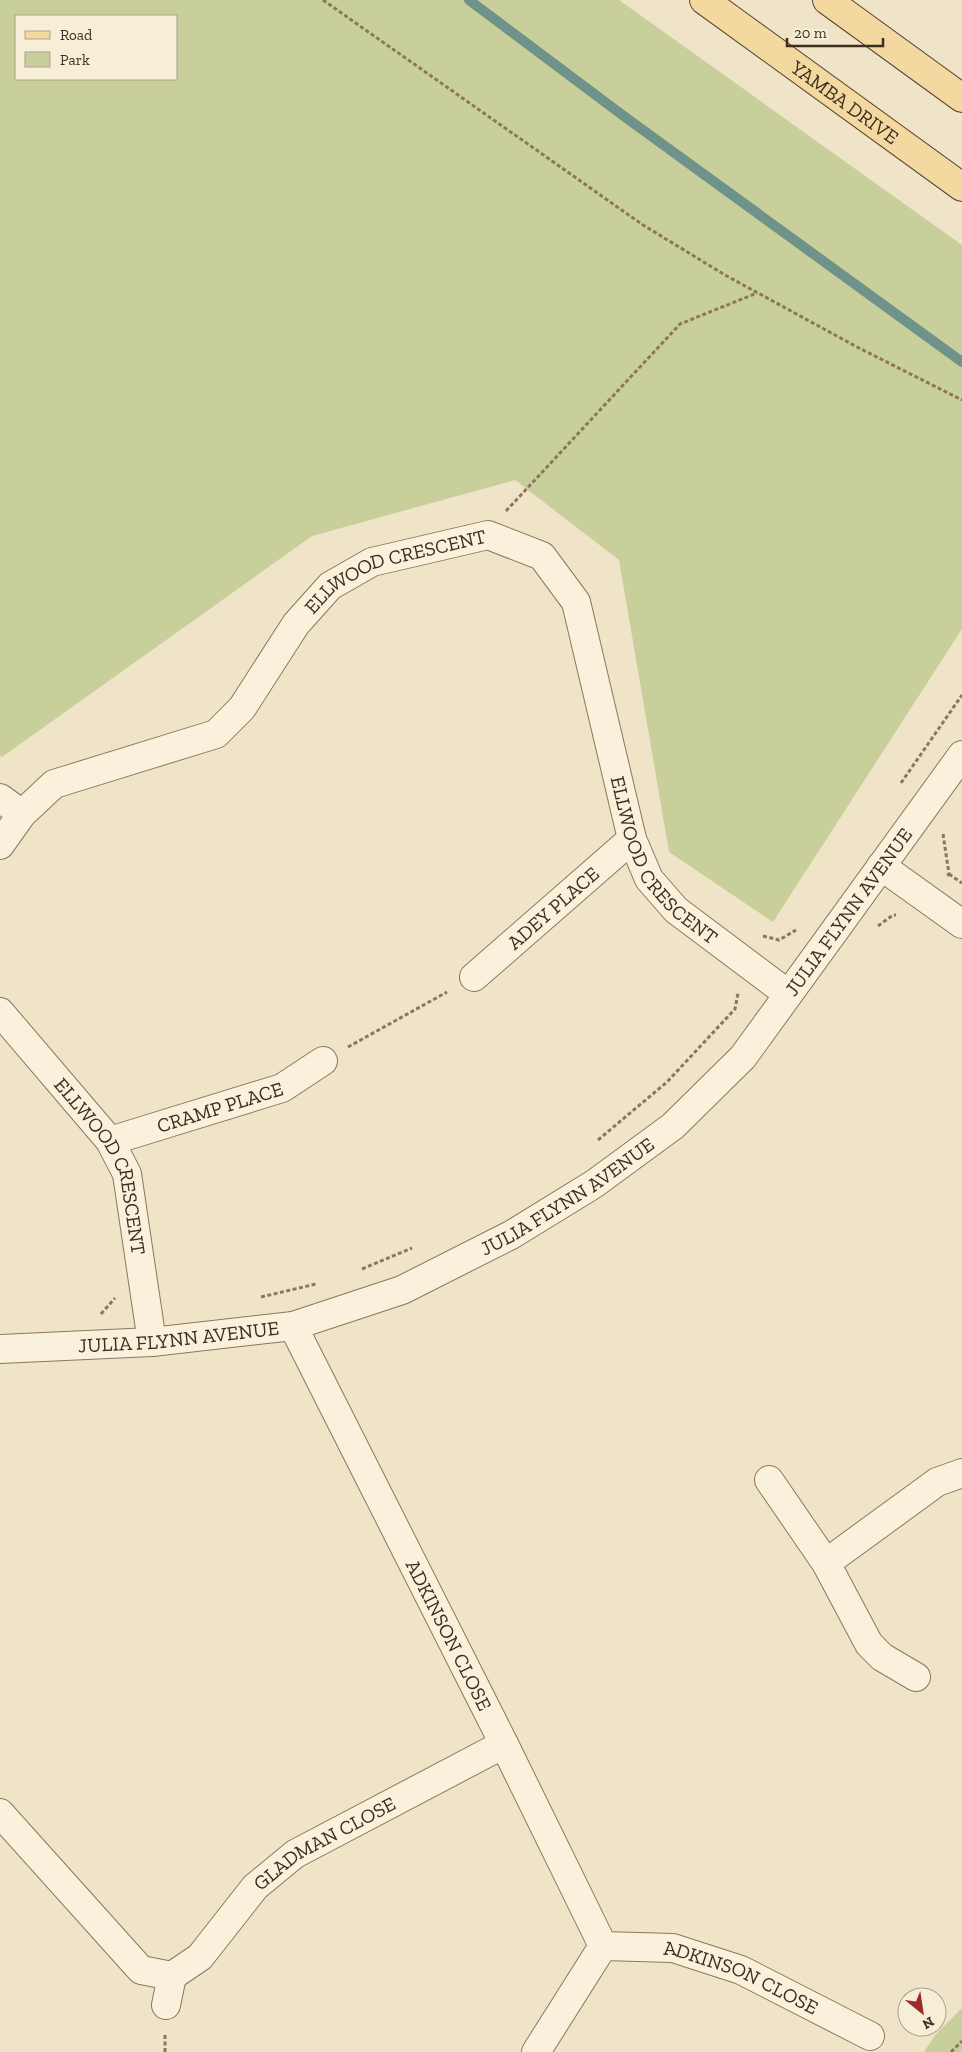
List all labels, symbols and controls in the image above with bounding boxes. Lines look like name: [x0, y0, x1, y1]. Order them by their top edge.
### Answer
legend: [15, 15, 178, 80]
scale bar: [787, 15, 883, 47]
text: 20 m: [794, 24, 827, 42]
text: Road: [60, 26, 93, 44]
text: Park: [60, 51, 90, 69]
street label: YAMBA DRIVE: [785, 54, 903, 149]
street label: ELLWOOD CRESCENT: [299, 524, 488, 619]
street label: ELLWOOD CRESCENT: [606, 774, 723, 949]
street label: JULIA FLYNN AVENUE: [779, 823, 917, 1001]
street label: ADEY PLACE: [502, 861, 604, 955]
street label: ELLWOOD CRESCENT: [49, 1073, 151, 1256]
street label: CRAMP PLACE: [154, 1076, 286, 1138]
street label: JULIA FLYNN AVENUE: [476, 1132, 659, 1261]
street label: JULIA FLYNN AVENUE: [77, 1316, 280, 1357]
street label: ADKINSON CLOSE: [401, 1555, 497, 1714]
street label: GLADMAN CLOSE: [248, 1791, 400, 1895]
street label: ADKINSON CLOSE: [663, 1936, 822, 2019]
north arrow: [897, 1987, 947, 2037]
text: N: [919, 2013, 937, 2033]

